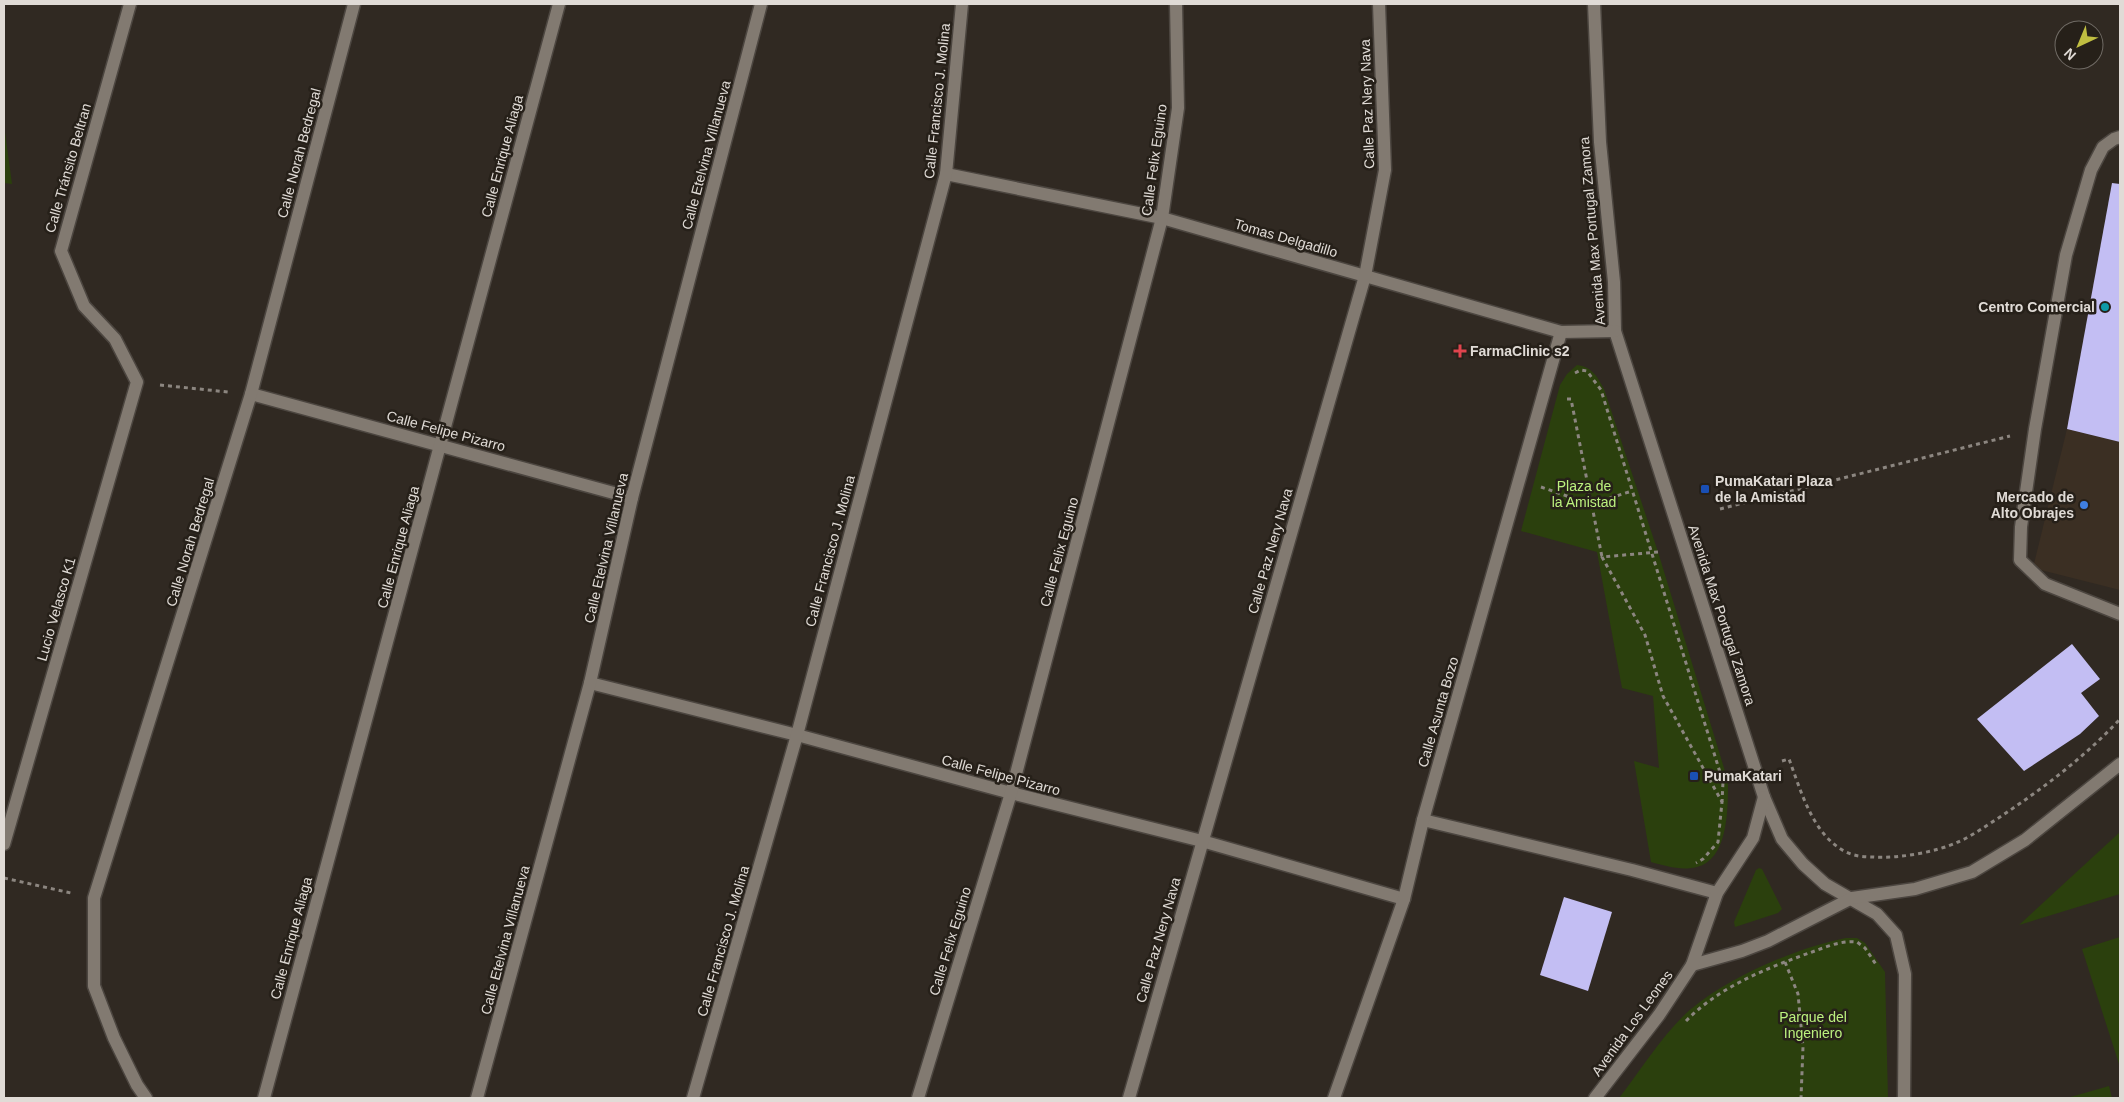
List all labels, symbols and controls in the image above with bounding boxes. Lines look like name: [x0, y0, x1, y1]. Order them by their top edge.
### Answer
north arrow: [2054, 20, 2104, 70]
street label: Calle Francisco J. Molina: [921, 22, 953, 180]
street label: Calle Paz Nery Nava: [1357, 39, 1377, 169]
text: N: [2061, 45, 2079, 64]
street label: Calle Etelvina Villanueva: [678, 78, 734, 231]
street label: Calle Norah Bedregal: [274, 86, 324, 220]
street label: Calle Enrique Aliaga: [478, 93, 526, 219]
street label: Calle Tránsito Beltran: [42, 101, 94, 235]
street label: Calle Felix Eguino: [1138, 103, 1170, 217]
street label: Avenida Max Portugal Zamora: [1576, 136, 1608, 326]
street label: Tomas Delgadillo: [1233, 216, 1340, 260]
place label: Centro Comercial: [1978, 299, 2095, 315]
marker: Centro Comercial: [2099, 301, 2111, 313]
place label: FarmaClinic s2: [1470, 343, 1570, 359]
marker: FarmaClinic s2: [1454, 345, 1466, 357]
street label: Calle Felipe Pizarro: [385, 407, 507, 455]
street label: Calle Etelvina Villanueva: [581, 471, 631, 625]
street label: Calle Francisco J. Molina: [802, 473, 858, 629]
place label: PumaKatari Plaza de la Amistad: [1715, 473, 1833, 505]
street label: Calle Norah Bedregal: [163, 476, 217, 608]
park label: Plaza de la Amistad: [1552, 478, 1616, 510]
marker: PumaKatari Plaza de la Amistad: [1699, 483, 1711, 495]
street label: Calle Enrique Aliaga: [374, 484, 422, 610]
street label: Calle Paz Nery Nava: [1244, 486, 1296, 616]
place label: Mercado de Alto Obrajes: [1991, 489, 2074, 521]
street label: Calle Felix Eguino: [1037, 495, 1081, 609]
marker: Mercado de Alto Obrajes: [2078, 499, 2090, 511]
street label: Avenida Max Portugal Zamora: [1685, 523, 1759, 707]
street label: Lucio Velasco K1: [34, 555, 79, 663]
street label: Calle Asunta Bozo: [1415, 655, 1462, 769]
street label: Calle Felipe Pizarro: [940, 751, 1062, 799]
place label: PumaKatari: [1704, 768, 1782, 784]
marker: PumaKatari: [1688, 770, 1700, 782]
street label: Calle Etelvina Villanueva: [477, 863, 533, 1016]
street label: Calle Francisco J. Molina: [694, 863, 752, 1018]
street label: Calle Enrique Aliaga: [267, 875, 315, 1001]
street label: Calle Paz Nery Nava: [1132, 875, 1184, 1005]
street label: Calle Felix Eguino: [926, 885, 974, 997]
street label: Avenida Los Leones: [1588, 967, 1676, 1079]
park label: Parque del Ingeniero: [1779, 1009, 1847, 1041]

